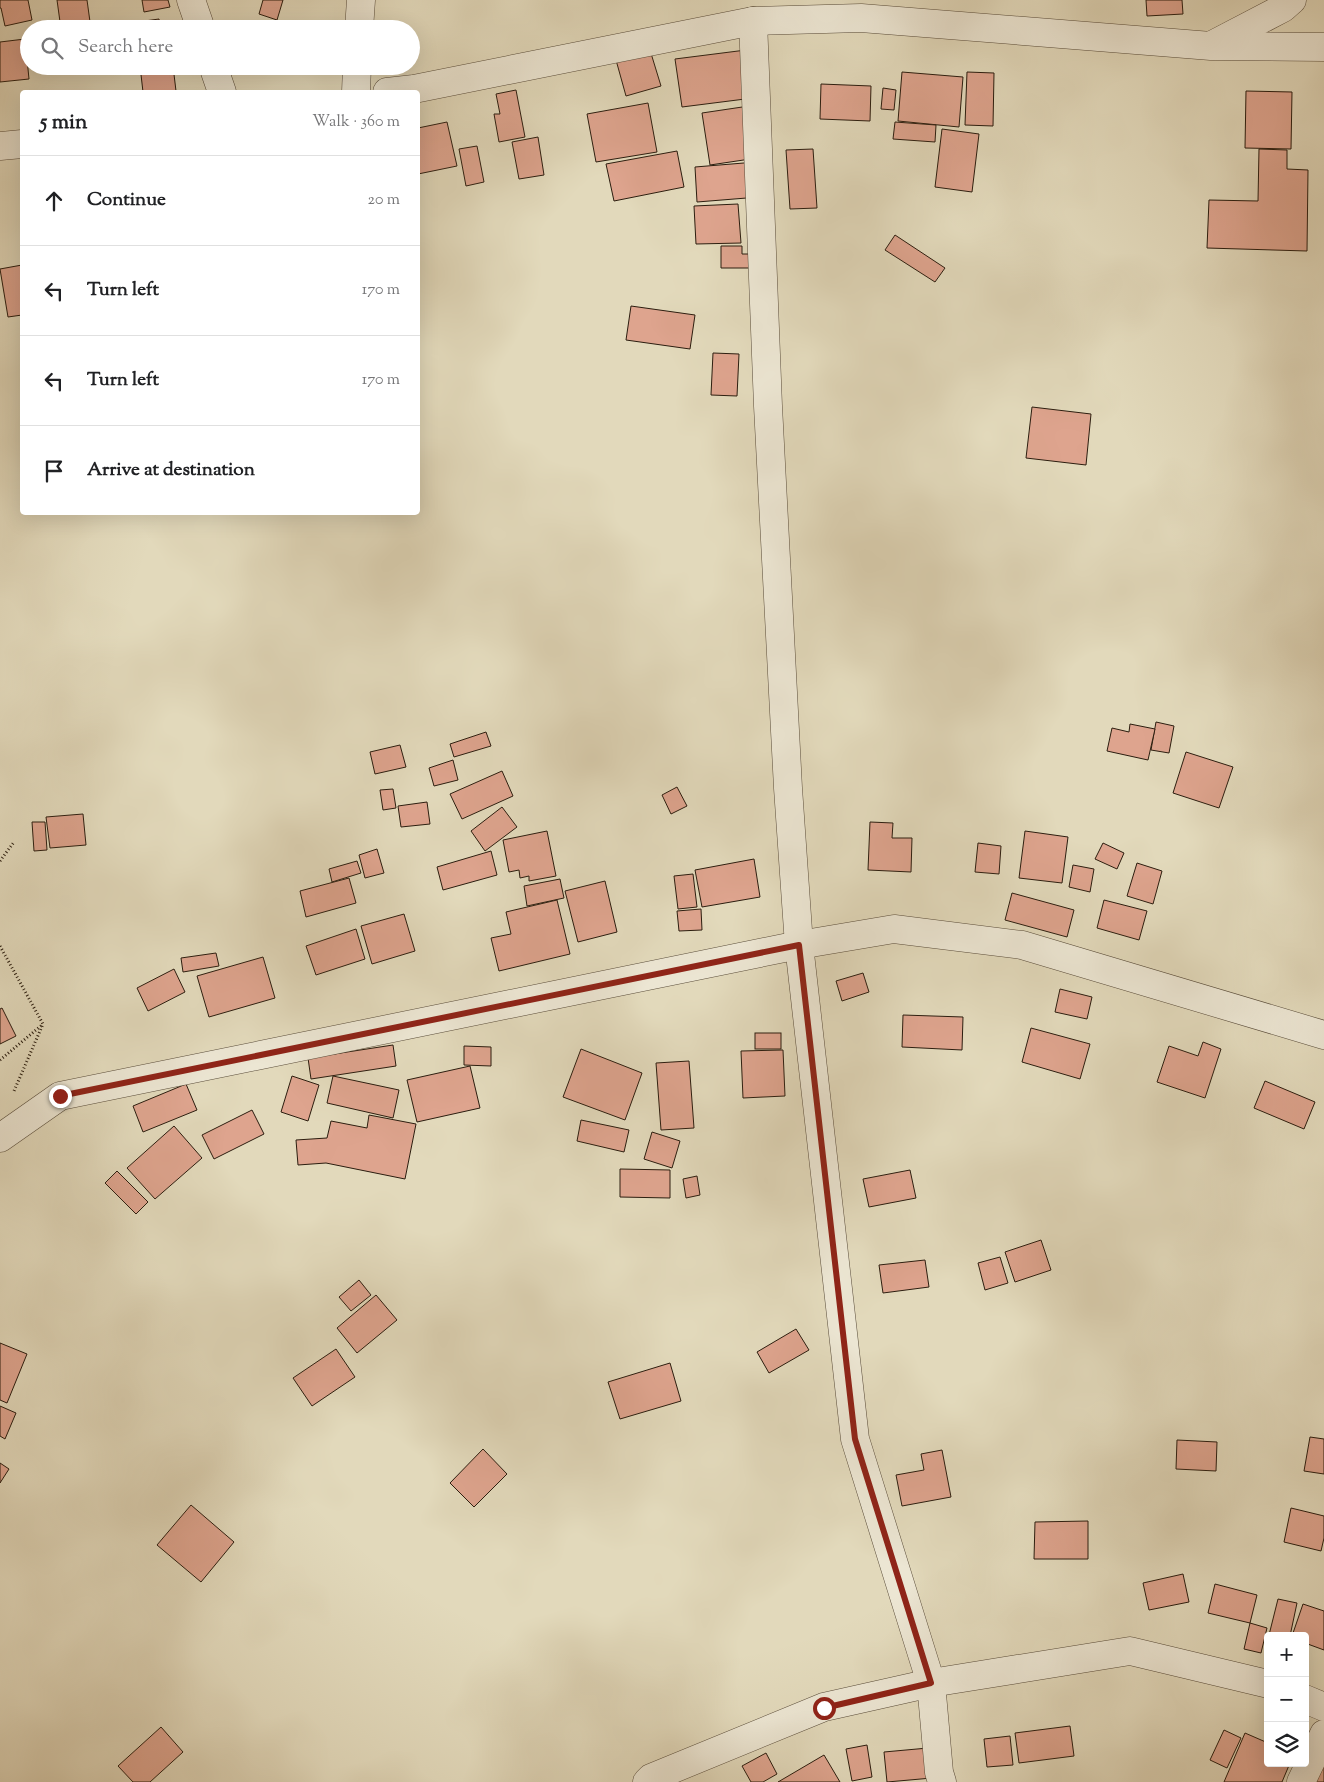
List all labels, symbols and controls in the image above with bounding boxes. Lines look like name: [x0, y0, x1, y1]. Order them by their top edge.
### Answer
search box: [20, 20, 420, 75]
icon: search: [38, 34, 66, 62]
text: Search here: [78, 34, 173, 61]
text: 5 min: [40, 108, 87, 138]
text: Walk · 360 m: [312, 111, 400, 134]
icon: ahead: [40, 187, 68, 215]
text: Continue: [87, 187, 166, 214]
text: 20 m: [367, 189, 400, 212]
icon: left: [40, 277, 68, 305]
text: Turn left: [87, 277, 159, 304]
text: 170 m: [362, 279, 400, 302]
icon: left: [40, 367, 68, 395]
text: Turn left: [87, 367, 159, 394]
text: 170 m: [362, 369, 400, 392]
icon: arrive: [40, 457, 68, 485]
text: Arrive at destination: [87, 457, 255, 484]
route end: [49, 1085, 72, 1108]
map controls: [1264, 1632, 1309, 1767]
button: +: [1264, 1632, 1309, 1677]
button: −: [1264, 1677, 1309, 1722]
route start: [813, 1697, 836, 1720]
button: layers: [1264, 1722, 1309, 1767]

